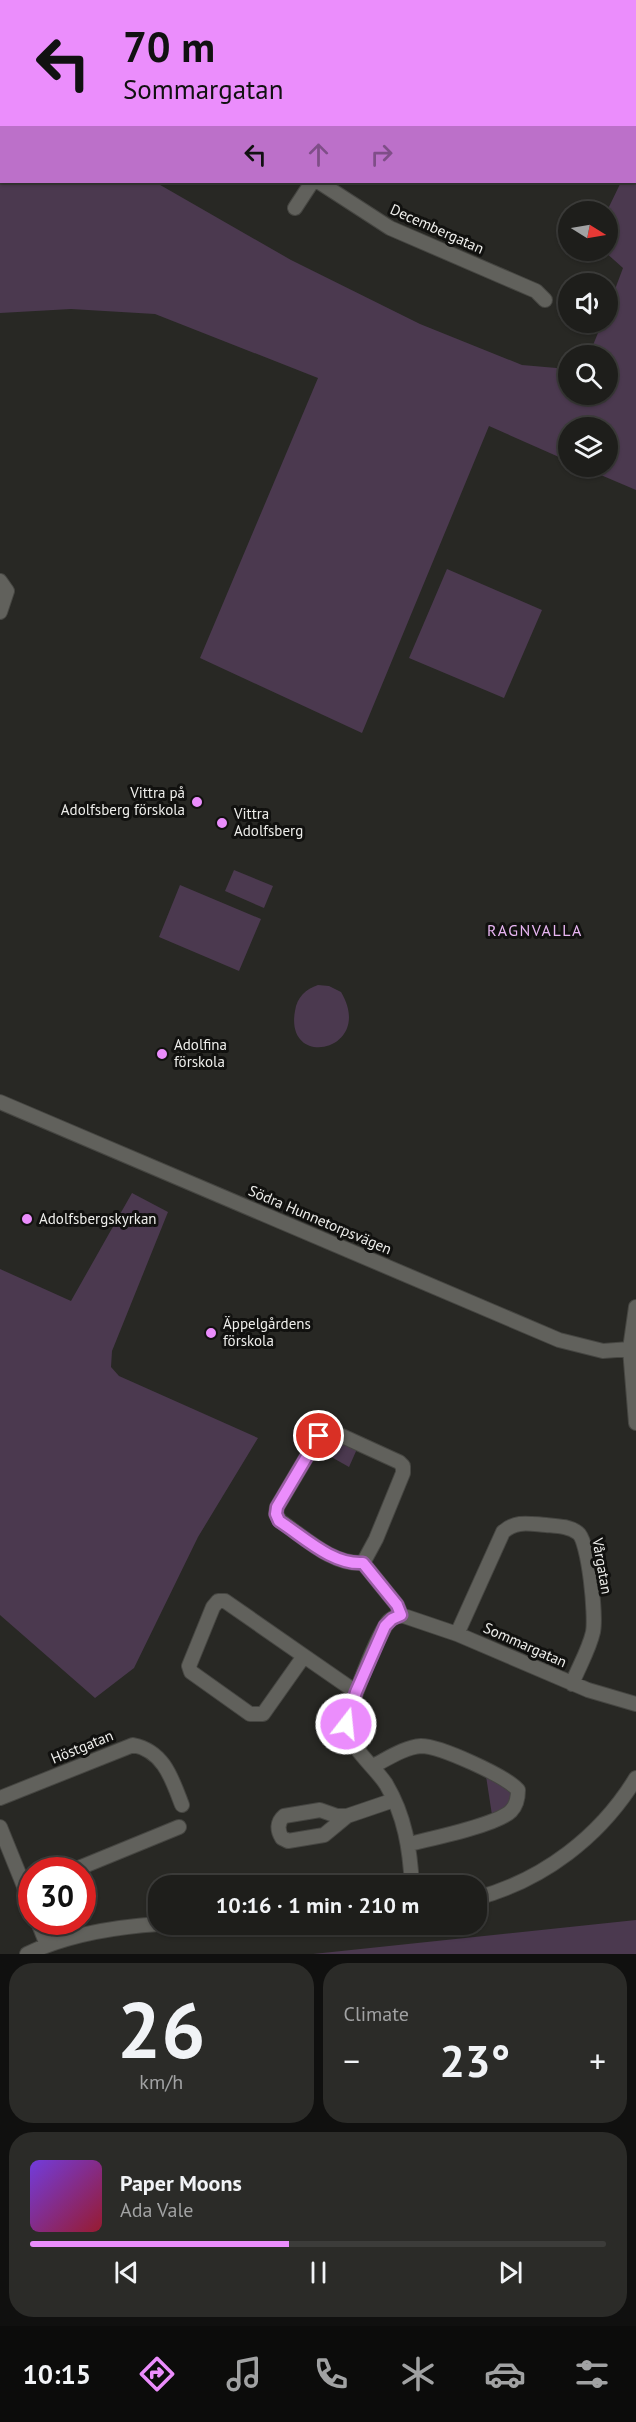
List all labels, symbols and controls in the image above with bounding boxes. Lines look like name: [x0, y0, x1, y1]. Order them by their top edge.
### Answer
text: 70 m: [123, 19, 215, 74]
icon: left: [24, 24, 102, 102]
text: Sommargatan: [123, 72, 283, 106]
icon: left: [239, 138, 272, 171]
icon: ahead: [302, 138, 335, 171]
icon: right: [365, 138, 398, 171]
street label: Decembergatan: [387, 199, 487, 258]
north arrow: [558, 201, 618, 261]
map controls: [558, 201, 618, 477]
button: sound: [558, 273, 618, 333]
button: search: [558, 345, 618, 405]
button: layers: [558, 417, 618, 477]
place label: Vittra på Adolfsberg förskola: [61, 783, 185, 819]
marker: Vittra på Adolfsberg förskola: [190, 795, 204, 809]
place label: Vittra Adolfsberg: [233, 804, 303, 840]
marker: Vittra Adolfsberg: [215, 816, 229, 830]
district label: RAGNVALLA: [487, 920, 583, 940]
place label: Adolfina förskola: [174, 1035, 227, 1071]
marker: Adolfina förskola: [155, 1047, 169, 1061]
street label: Södra Hunnetorpsvägen: [246, 1181, 395, 1258]
place label: Adolfsbergskyrkan: [39, 1209, 157, 1228]
marker: Adolfsbergskyrkan: [20, 1212, 34, 1226]
place label: Äppelgårdens förskola: [223, 1314, 311, 1350]
marker: Äppelgårdens förskola: [204, 1326, 218, 1340]
pin: [293, 1410, 344, 1461]
icon: arrive: [302, 1419, 335, 1452]
street label: Vårgatan: [588, 1535, 617, 1595]
street label: Sommargatan: [481, 1618, 570, 1671]
position arrow: [314, 1692, 378, 1756]
street label: Höstgatan: [48, 1725, 116, 1768]
speed limit sign: 30: [18, 1857, 96, 1935]
text: 10:16 · 1 min · 210 m: [216, 1891, 419, 1919]
text: 26: [117, 1979, 205, 2080]
text: Climate: [344, 2001, 409, 2027]
text: 23°: [439, 2031, 510, 2089]
text: −: [344, 2039, 360, 2082]
text: +: [589, 2039, 606, 2082]
text: km/h: [139, 2069, 183, 2095]
text: Paper Moons: [120, 2169, 242, 2197]
text: Ada Vale: [120, 2197, 193, 2223]
icon: previous: [110, 2256, 143, 2289]
icon: pause: [302, 2256, 335, 2289]
icon: next: [494, 2256, 527, 2289]
icon: directions: [136, 2353, 178, 2395]
icon: music: [223, 2353, 265, 2395]
icon: phone: [310, 2353, 352, 2395]
icon: climate: [397, 2353, 439, 2395]
icon: car: [484, 2353, 526, 2395]
icon: filters: [571, 2353, 613, 2395]
text: 10:15: [23, 2357, 91, 2391]

